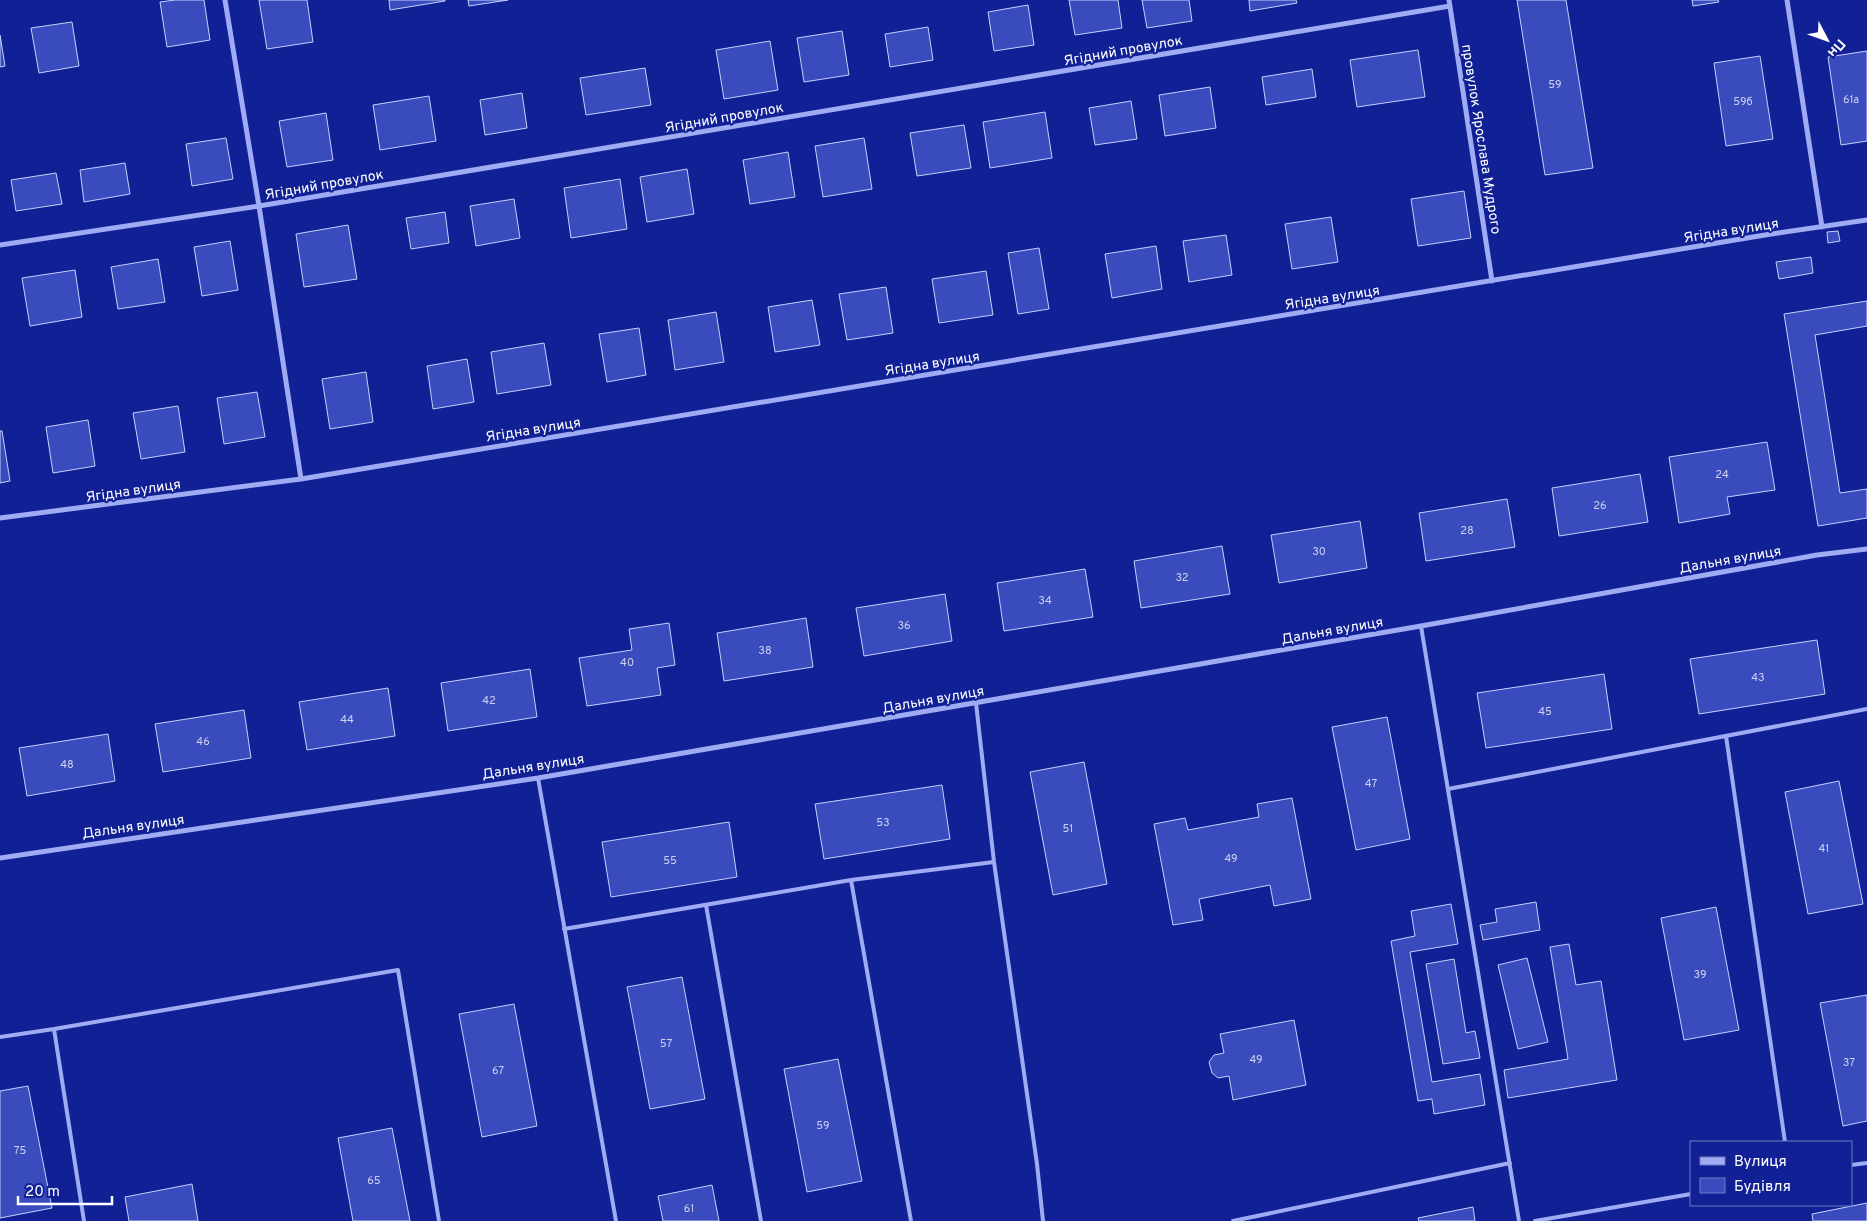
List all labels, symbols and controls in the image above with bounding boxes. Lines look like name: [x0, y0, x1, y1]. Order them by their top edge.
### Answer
north arrow: [1802, 15, 1852, 65]
street label: Ягідний провулок: [1062, 33, 1184, 70]
text: Пн: [1823, 35, 1848, 60]
street label: провулок Ярослава Мудрого: [1457, 43, 1504, 236]
house number: 59: [1548, 78, 1562, 92]
house number: 61а: [1843, 93, 1859, 107]
house number: 59б: [1733, 95, 1753, 109]
street label: Ягідний провулок: [663, 100, 785, 137]
street label: Ягідний провулок: [263, 167, 385, 204]
street label: Ягідна вулиця: [1682, 216, 1780, 247]
street label: Ягідна вулиця: [1283, 283, 1381, 314]
street label: Ягідна вулиця: [883, 349, 981, 380]
street label: Ягідна вулиця: [484, 415, 582, 446]
house number: 24: [1715, 468, 1729, 482]
street label: Ягідна вулиця: [84, 476, 182, 507]
house number: 26: [1593, 499, 1607, 513]
house number: 28: [1460, 524, 1474, 538]
street label: Дальня вулиця: [1678, 543, 1783, 578]
house number: 30: [1312, 545, 1326, 559]
house number: 32: [1175, 571, 1189, 585]
house number: 34: [1038, 594, 1052, 608]
street label: Дальня вулиця: [1280, 614, 1385, 649]
house number: 36: [897, 619, 911, 633]
house number: 38: [758, 644, 772, 658]
house number: 40: [620, 656, 634, 670]
house number: 43: [1751, 671, 1765, 685]
street label: Дальня вулиця: [881, 683, 986, 718]
house number: 42: [482, 694, 496, 708]
house number: 45: [1538, 705, 1552, 719]
house number: 44: [340, 713, 354, 727]
house number: 46: [196, 735, 210, 749]
street label: Дальня вулиця: [481, 751, 585, 784]
house number: 48: [60, 758, 74, 772]
house number: 47: [1365, 777, 1377, 791]
street label: Дальня вулиця: [81, 812, 185, 843]
house number: 53: [876, 816, 890, 830]
house number: 51: [1063, 822, 1073, 836]
house number: 41: [1819, 842, 1829, 856]
house number: 49: [1224, 852, 1238, 866]
house number: 55: [663, 854, 677, 868]
house number: 39: [1694, 968, 1706, 982]
house number: 57: [660, 1037, 672, 1051]
house number: 49: [1249, 1053, 1263, 1067]
house number: 37: [1843, 1056, 1855, 1070]
house number: 67: [492, 1064, 504, 1078]
house number: 59: [816, 1119, 830, 1133]
legend: [1690, 1141, 1852, 1206]
house number: 75: [14, 1144, 26, 1158]
text: Вулиця: [1734, 1153, 1787, 1172]
scale bar: [18, 1174, 111, 1206]
house number: 65: [367, 1174, 381, 1188]
text: Будівля: [1734, 1178, 1791, 1197]
text: 20 m: [25, 1183, 60, 1202]
house number: 61: [684, 1202, 694, 1216]

